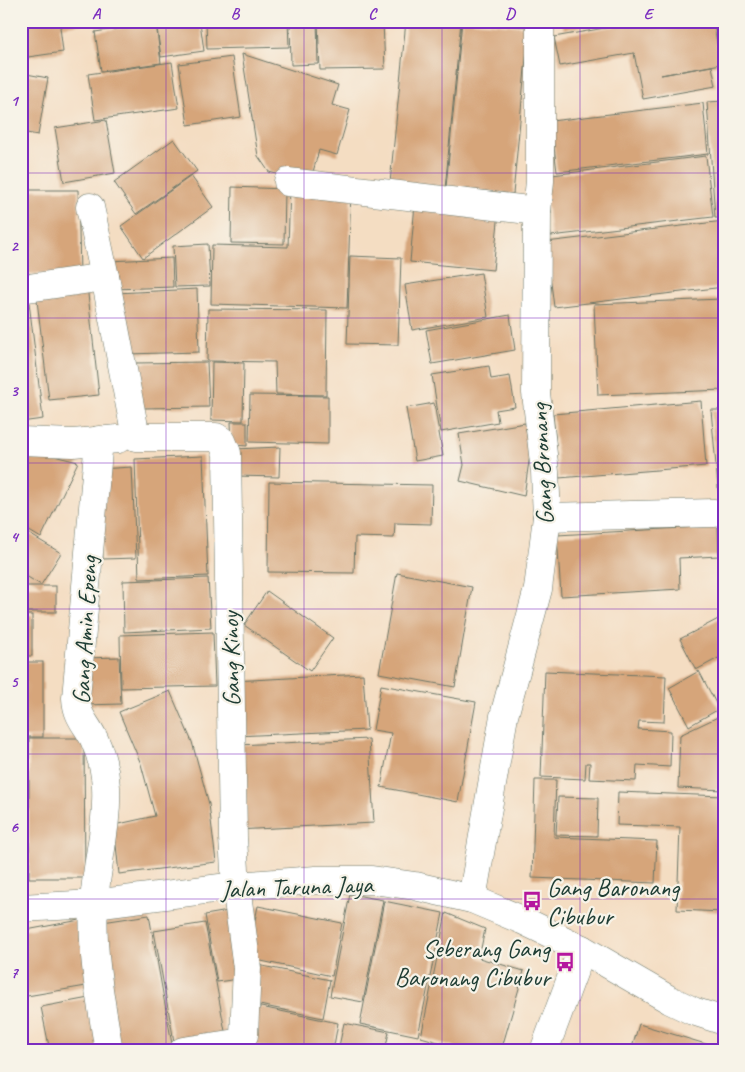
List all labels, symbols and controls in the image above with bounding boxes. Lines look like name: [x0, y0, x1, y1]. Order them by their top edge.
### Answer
text: A: [92, 4, 102, 24]
text: B: [231, 4, 241, 24]
text: C: [368, 4, 378, 24]
text: D: [505, 4, 516, 24]
text: E: [644, 4, 655, 24]
text: 1: [10, 91, 19, 111]
text: 2: [10, 236, 19, 256]
text: 3: [10, 381, 19, 401]
street label: Gang Bronang: [523, 400, 561, 525]
text: 4: [10, 527, 19, 547]
street label: Gang Amin Epeng: [65, 554, 105, 705]
street label: Gang Kinoy: [214, 609, 248, 707]
text: 5: [11, 672, 20, 692]
text: 6: [10, 817, 19, 837]
street label: Jalan Taruna Jaya: [220, 868, 376, 906]
place label: Gang Baronang Cibubur: [547, 872, 681, 933]
bus stop icon: Gang Baronang Cibubur: [521, 890, 543, 912]
place label: Seberang Gang Baronang Cibubur: [395, 933, 553, 994]
bus stop icon: Seberang Gang Baronang Cibubur: [554, 951, 576, 973]
text: 7: [10, 963, 19, 983]

